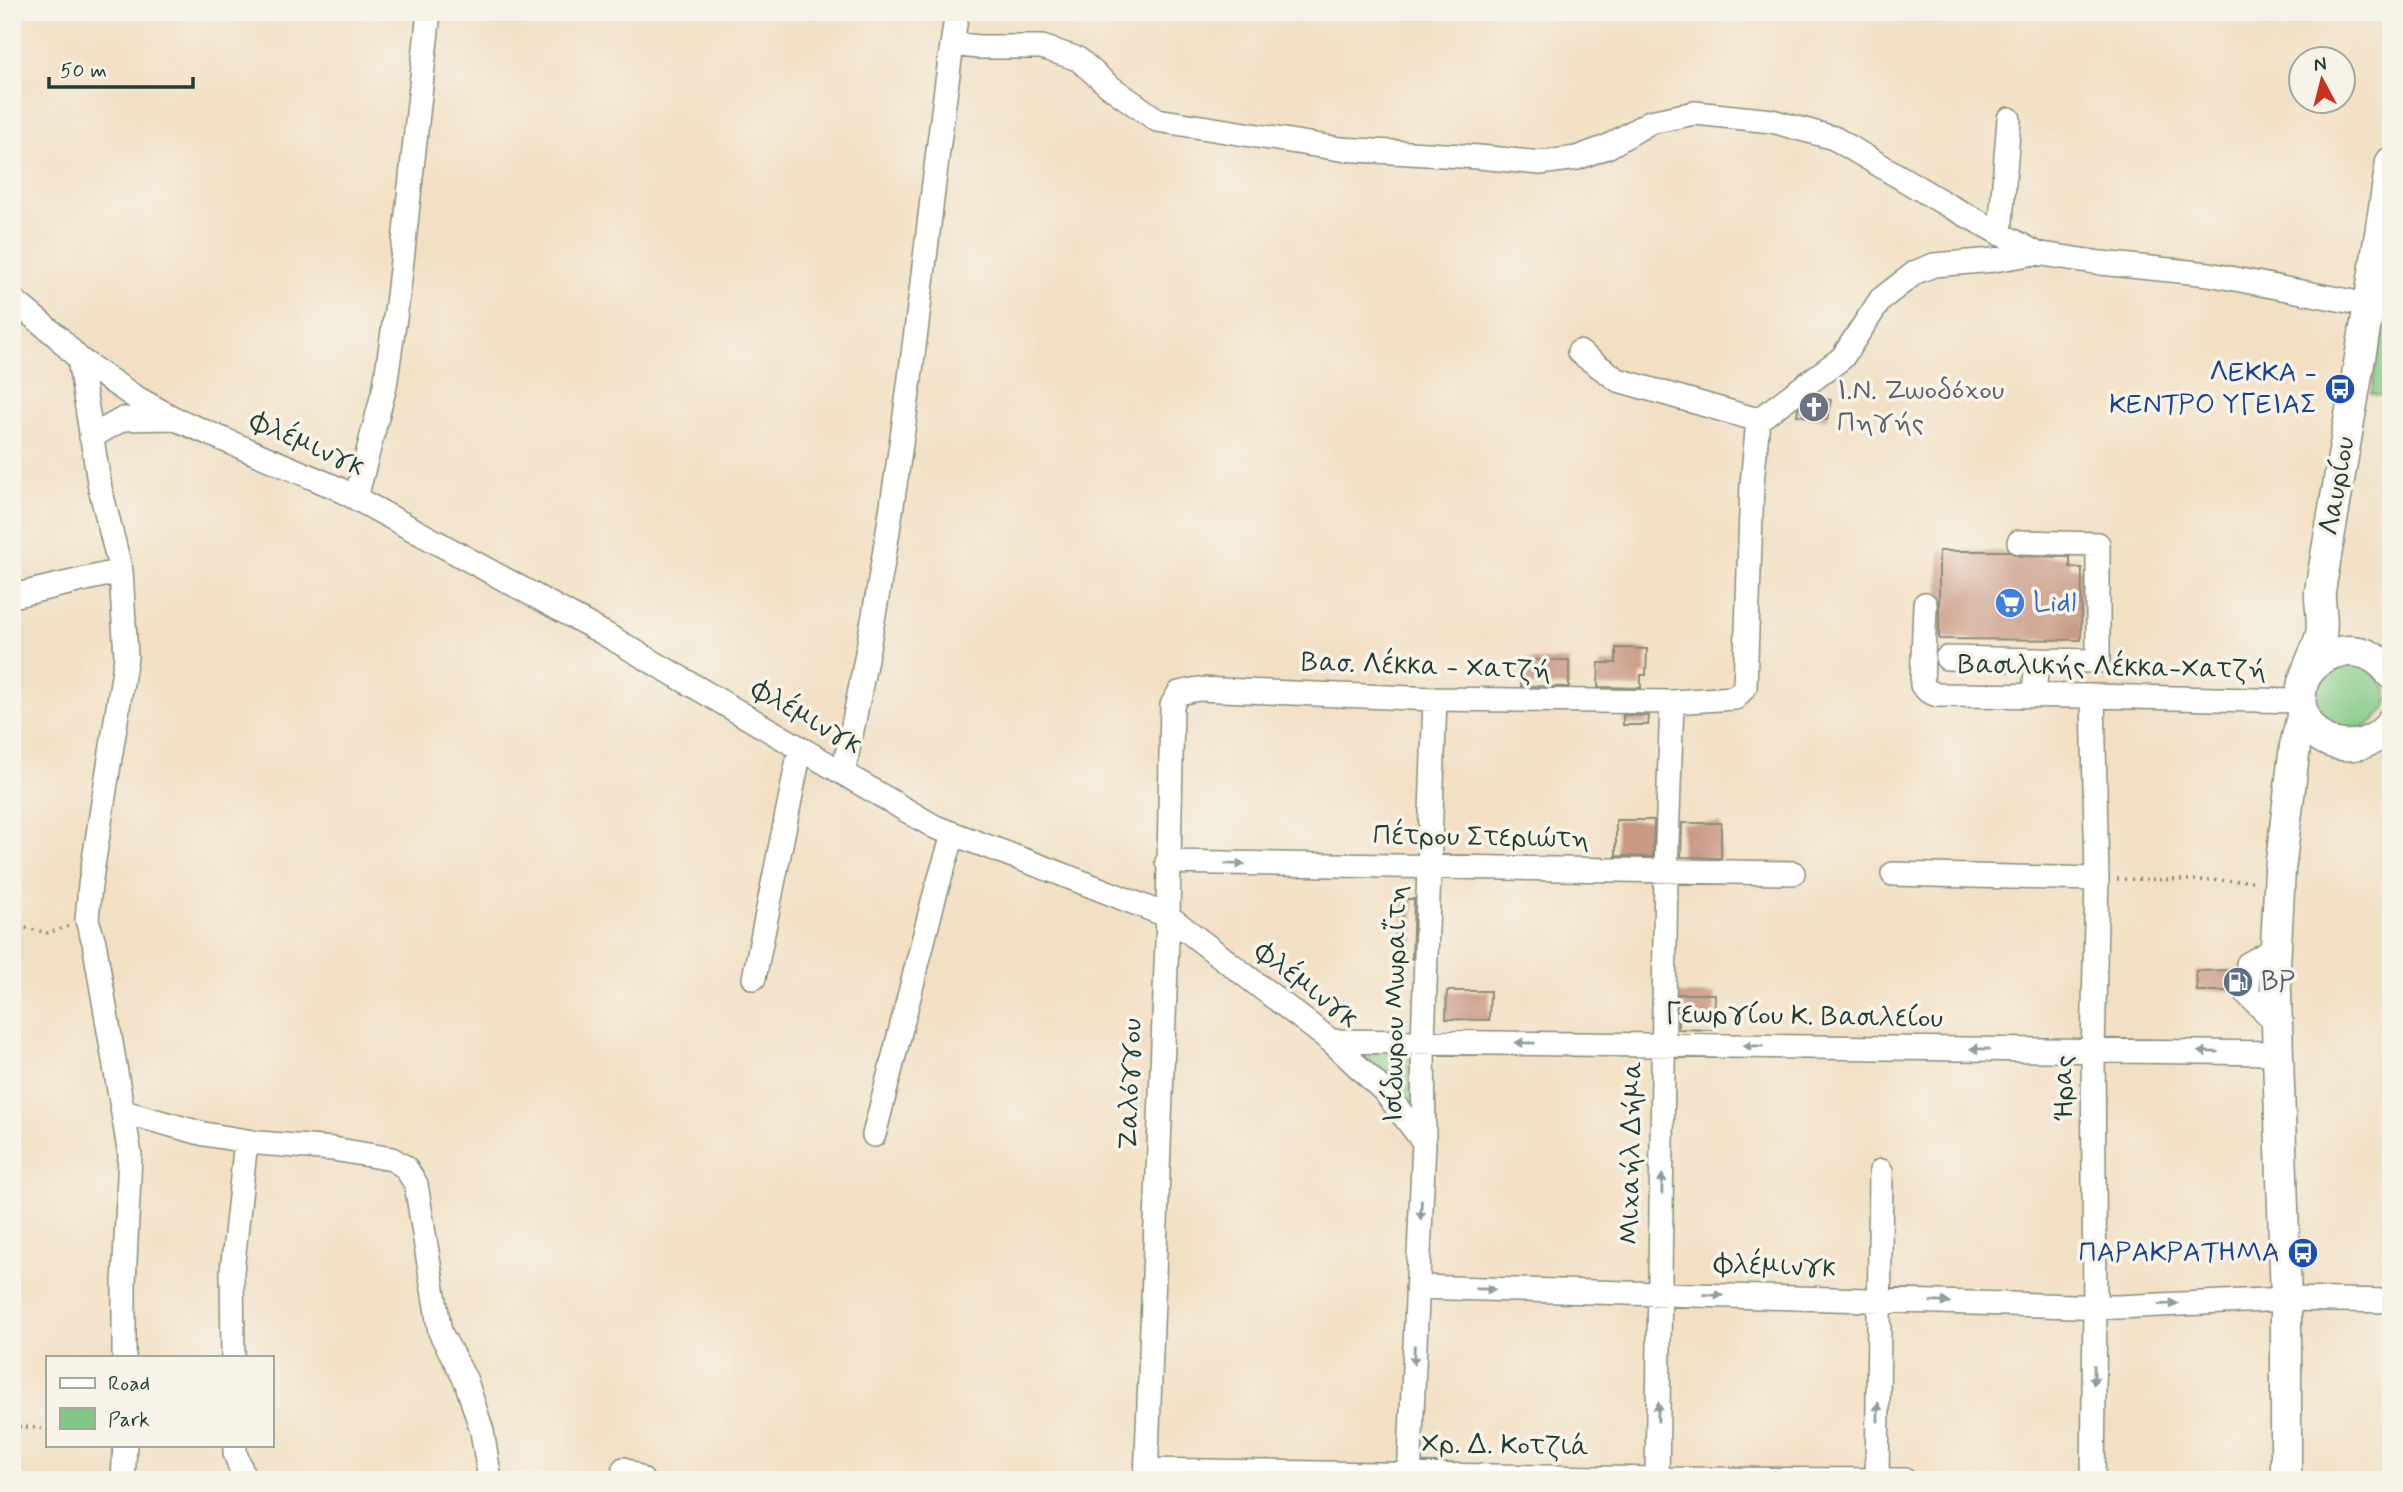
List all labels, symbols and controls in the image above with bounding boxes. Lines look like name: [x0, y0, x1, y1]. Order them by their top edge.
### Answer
scale bar: [49, 46, 192, 90]
north arrow: [2288, 46, 2358, 116]
text: N: [2312, 51, 2328, 78]
text: 50 m: [60, 57, 107, 85]
place label: ΛΕΚΚΑ - ΚΕΝΤΡΟ ΥΓΕΙΑΣ: [2109, 355, 2317, 424]
bus stop icon: ΛΕΚΚΑ - ΚΕΝΤΡΟ ΥΓΕΙΑΣ: [2323, 372, 2357, 406]
place label: Ι.Ν. Ζωοδόχου Πηγής: [1837, 373, 2004, 442]
church icon: Ι.Ν. Ζωοδόχου Πηγής: [1797, 390, 1831, 424]
street label: Φλέμινγκ: [243, 403, 370, 487]
street label: Λαυρίου: [2311, 434, 2365, 538]
place label: Lidl: [2033, 585, 2076, 622]
supermarket icon: Lidl: [1993, 586, 2027, 620]
street label: Βασ. Λέκκα - Χατζή: [1301, 644, 1551, 690]
street label: Βασιλικής Λέκκα-Χατζή: [1958, 647, 2266, 689]
street label: Φλέμινγκ: [743, 671, 868, 764]
street label: Πέτρου Στεριώτη: [1372, 818, 1590, 858]
one-way arrow: [1225, 858, 1247, 869]
street label: Ισίδωρου Μωραΐτη: [1375, 885, 1417, 1123]
street label: Φλέμινγκ: [1246, 933, 1365, 1038]
place label: BP: [2261, 964, 2295, 1001]
fuel station icon: BP: [2221, 965, 2255, 999]
street label: Γεωργίου Κ. Βασιλείου: [1665, 996, 1943, 1038]
street label: Ζαλόγγου: [1110, 1017, 1152, 1151]
one-way arrow: [1514, 1037, 1536, 1049]
one-way arrow: [1742, 1040, 1764, 1052]
one-way arrow: [1969, 1043, 1991, 1055]
one-way arrow: [2197, 1046, 2219, 1058]
street label: Ήρας: [2046, 1055, 2083, 1121]
street label: Μιχαήλ Δήμα: [1612, 1061, 1652, 1245]
one-way arrow: [1656, 1173, 1667, 1195]
one-way arrow: [1415, 1199, 1426, 1221]
place label: ΠΑΡΑΚΡΑΤΗΜΑ: [2079, 1235, 2280, 1272]
bus stop icon: ΠΑΡΑΚΡΑΤΗΜΑ: [2286, 1236, 2320, 1270]
street label: Φλέμινγκ: [1713, 1246, 1836, 1288]
one-way arrow: [1475, 1283, 1497, 1295]
one-way arrow: [1702, 1290, 1724, 1301]
one-way arrow: [1929, 1296, 1951, 1308]
one-way arrow: [2157, 1298, 2179, 1309]
one-way arrow: [1409, 1344, 1420, 1366]
legend: [46, 1356, 273, 1446]
one-way arrow: [2088, 1364, 2100, 1386]
text: Road: [108, 1370, 150, 1398]
one-way arrow: [1652, 1400, 1663, 1422]
one-way arrow: [1872, 1400, 1884, 1422]
text: Park: [108, 1406, 150, 1434]
street label: Χρ. Δ. Κοτζιά: [1421, 1426, 1589, 1466]

